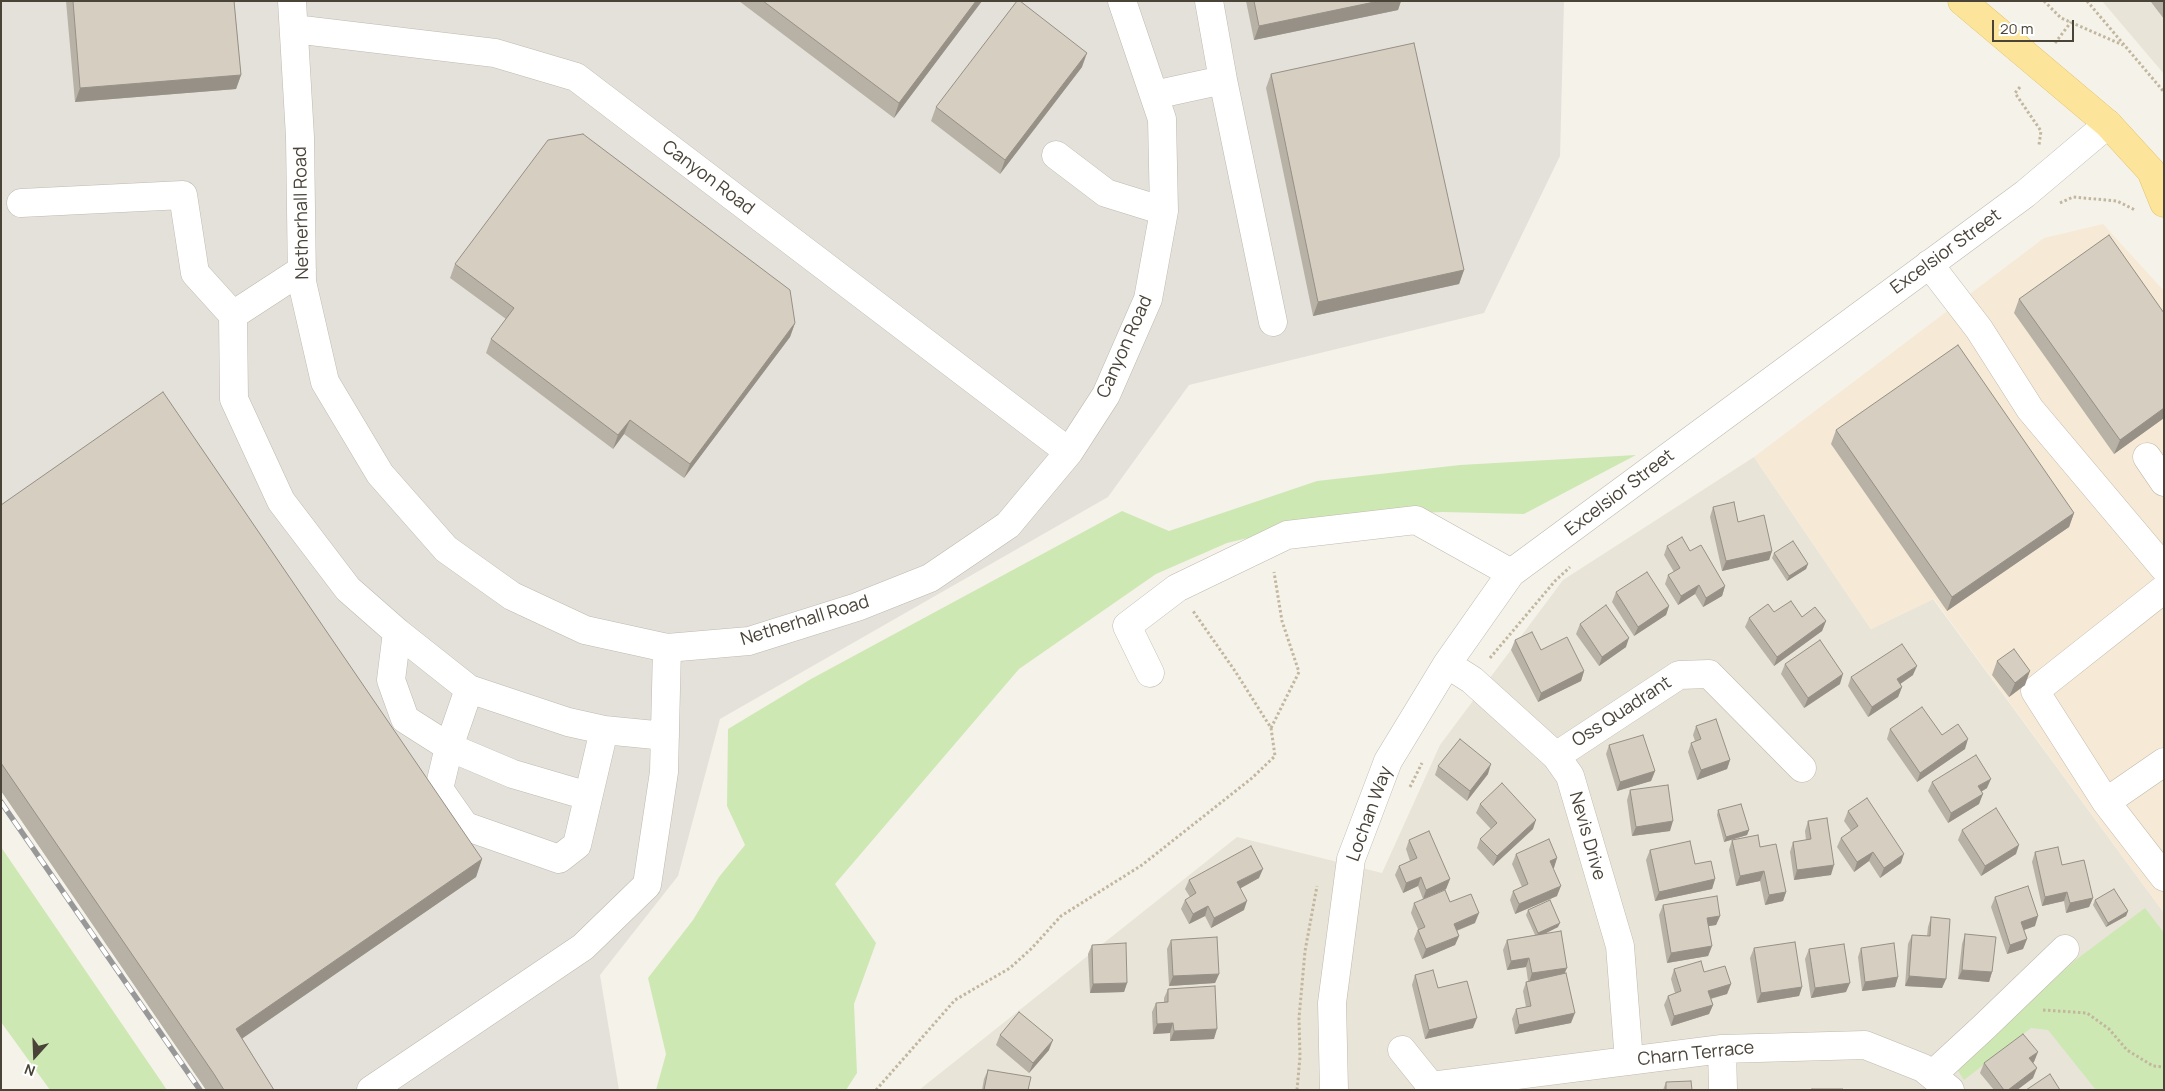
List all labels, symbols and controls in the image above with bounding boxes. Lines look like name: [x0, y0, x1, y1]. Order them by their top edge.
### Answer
scale bar: [1995, 10, 2078, 42]
text: 20 m: [2000, 18, 2033, 39]
street label: Canyon Road: [658, 136, 758, 220]
street label: Netherhall Road: [290, 146, 314, 280]
street label: Excelsior Street: [1887, 205, 2005, 299]
street label: Canyon Road: [1093, 292, 1157, 402]
street label: Excelsior Street: [1561, 445, 1679, 541]
street label: Netherhall Road: [738, 591, 872, 651]
street label: Oss Quadrant: [1568, 672, 1676, 752]
street label: Lochan Way: [1343, 763, 1397, 865]
street label: Nevis Drive: [1564, 789, 1610, 883]
north arrow: [10, 1031, 60, 1081]
street label: Charn Terrace: [1637, 1037, 1755, 1071]
text: N: [22, 1060, 38, 1081]

